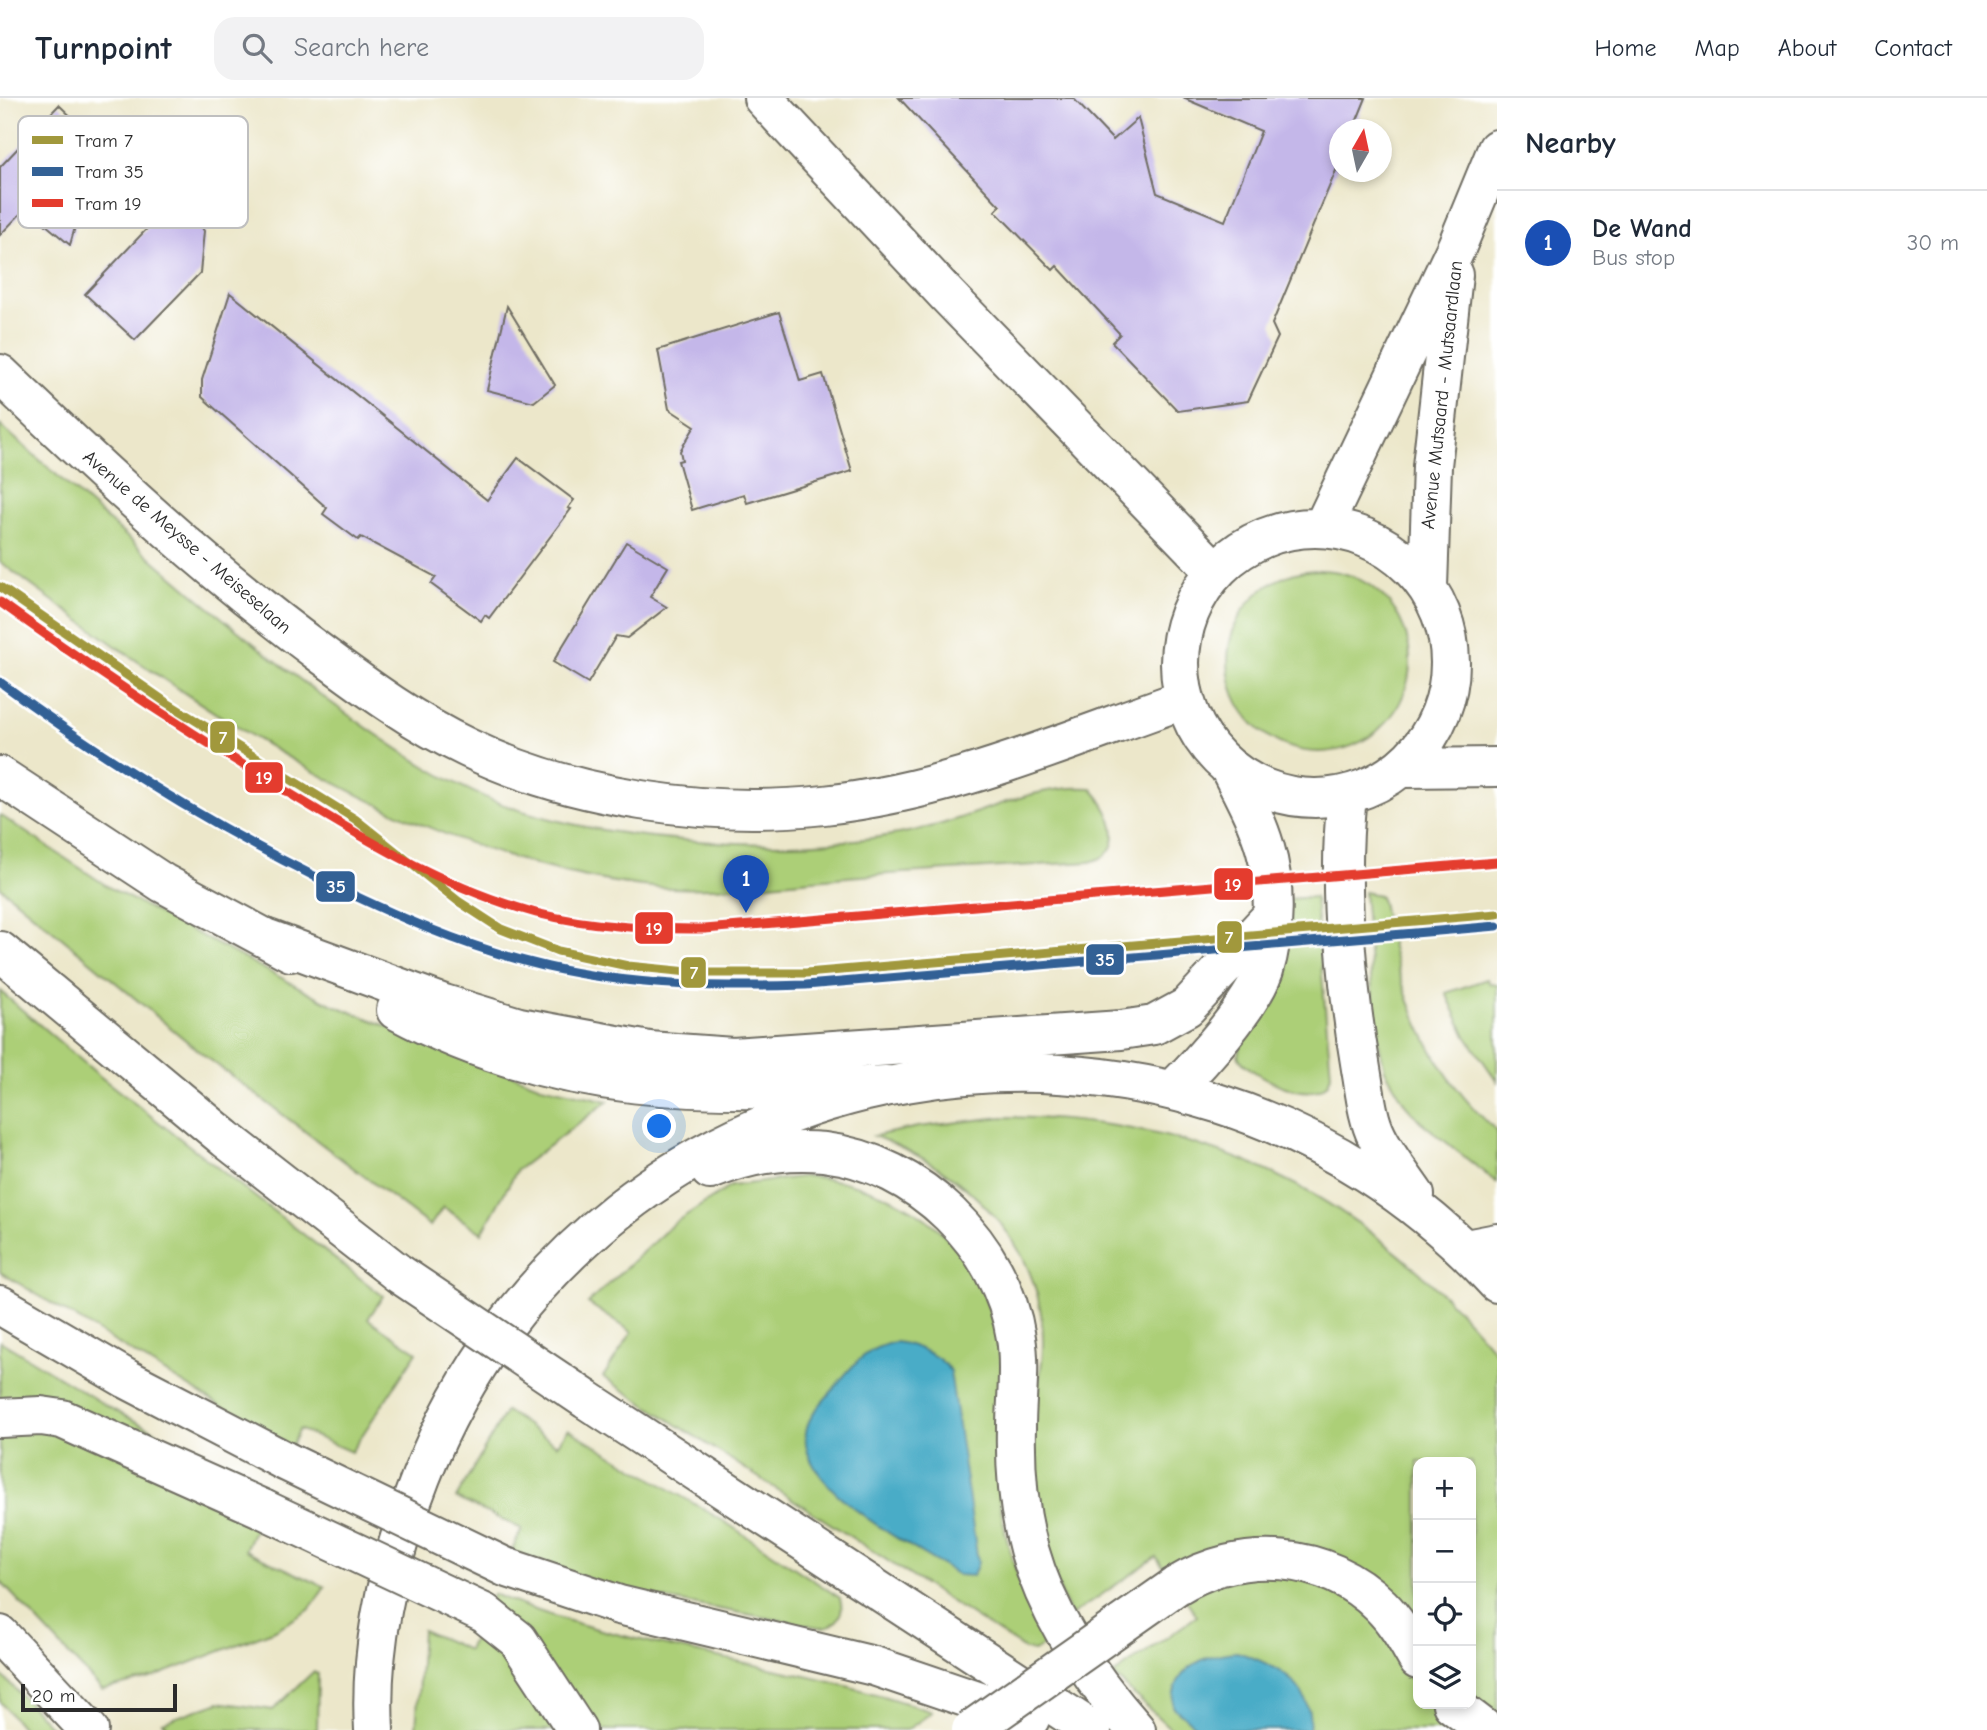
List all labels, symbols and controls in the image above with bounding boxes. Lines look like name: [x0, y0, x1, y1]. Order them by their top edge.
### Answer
search box: [214, 17, 704, 80]
text: Turnpoint: [35, 29, 172, 67]
icon: search: [238, 29, 276, 67]
text: Search here: [294, 33, 429, 63]
text: Home: [1595, 34, 1656, 62]
text: Map: [1694, 34, 1740, 62]
text: About: [1778, 34, 1836, 62]
text: Contact: [1874, 34, 1952, 62]
legend: [18, 116, 248, 228]
north arrow: [1329, 119, 1392, 182]
text: Nearby: [1525, 126, 1616, 161]
text: Tram 7: [75, 130, 133, 152]
text: Tram 35: [75, 161, 144, 183]
text: Tram 19: [75, 193, 142, 215]
text: De Wand: [1592, 214, 1692, 244]
text: 1: [1543, 229, 1553, 256]
text: 30 m: [1907, 229, 1959, 256]
text: Bus stop: [1592, 244, 1675, 271]
street label: Avenue Mutsaard - Mutsaardlaan: [1417, 260, 1467, 530]
street label: Avenue de Meysse - Meiseselaan: [78, 446, 296, 638]
line badge: 7: [209, 720, 236, 754]
text: 7: [219, 727, 228, 749]
line badge: 19: [244, 761, 284, 794]
text: 19: [255, 767, 273, 789]
pin: 1: [723, 855, 769, 913]
line badge: 19: [1213, 867, 1254, 901]
line badge: 35: [315, 870, 356, 903]
text: 19: [1224, 874, 1242, 896]
text: 35: [326, 876, 346, 898]
line badge: 19: [634, 911, 674, 945]
text: 19: [645, 918, 663, 940]
line badge: 7: [1216, 920, 1243, 954]
text: 7: [1225, 927, 1234, 949]
line badge: 35: [1085, 943, 1125, 976]
text: 35: [1095, 949, 1115, 971]
line badge: 7: [680, 956, 707, 989]
text: 7: [690, 962, 699, 984]
your location: [642, 1109, 676, 1143]
map controls: [1413, 1457, 1476, 1709]
button: +: [1413, 1457, 1476, 1520]
button: −: [1413, 1520, 1476, 1583]
button: locate: [1413, 1583, 1476, 1646]
button: layers: [1413, 1646, 1476, 1709]
scale bar: [21, 1681, 177, 1713]
text: 20 m: [32, 1685, 76, 1707]

